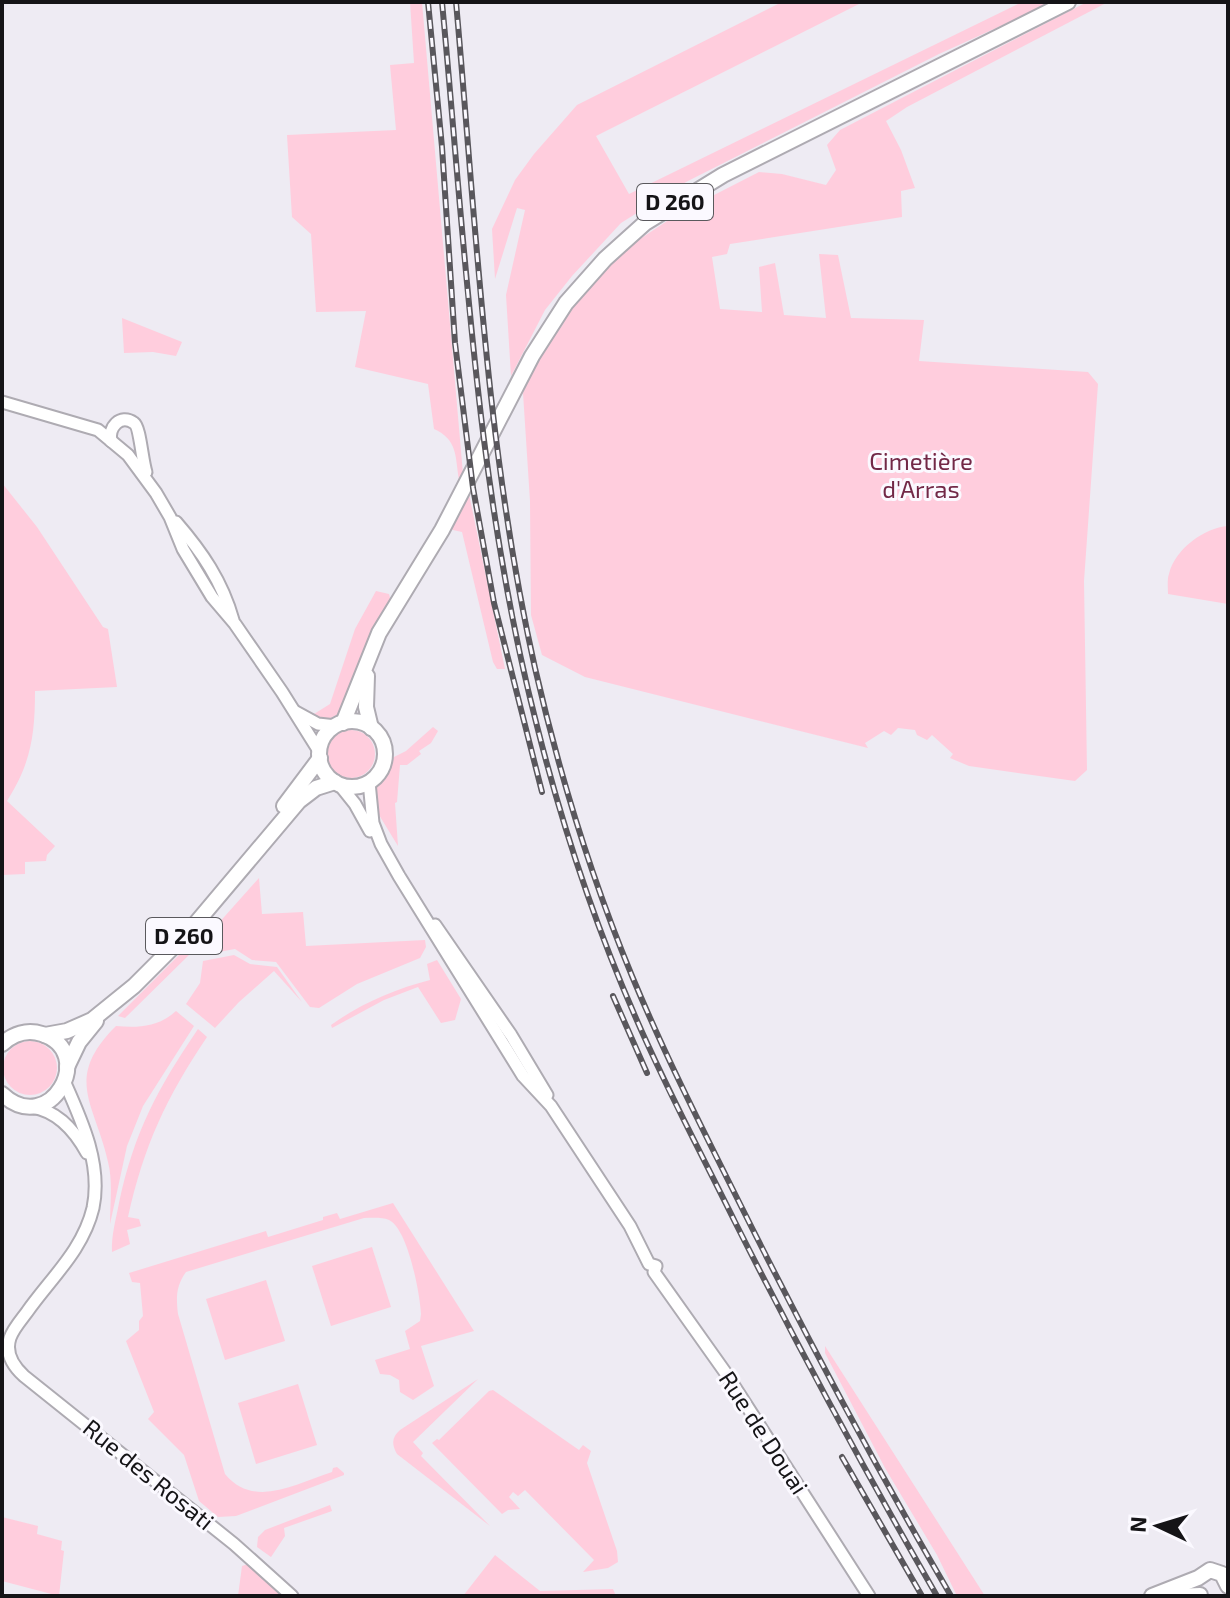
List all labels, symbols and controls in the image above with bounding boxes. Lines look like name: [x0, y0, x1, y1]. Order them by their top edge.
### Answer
road number: D 260: [637, 184, 713, 220]
park label: Cimetière d'Arras: [869, 446, 973, 503]
road number: D 260: [146, 918, 222, 954]
street label: Rue de Douai: [714, 1365, 815, 1499]
street label: Rue des Rosati: [78, 1412, 220, 1535]
north arrow: [1118, 1486, 1198, 1566]
text: N: [1124, 1516, 1151, 1533]

